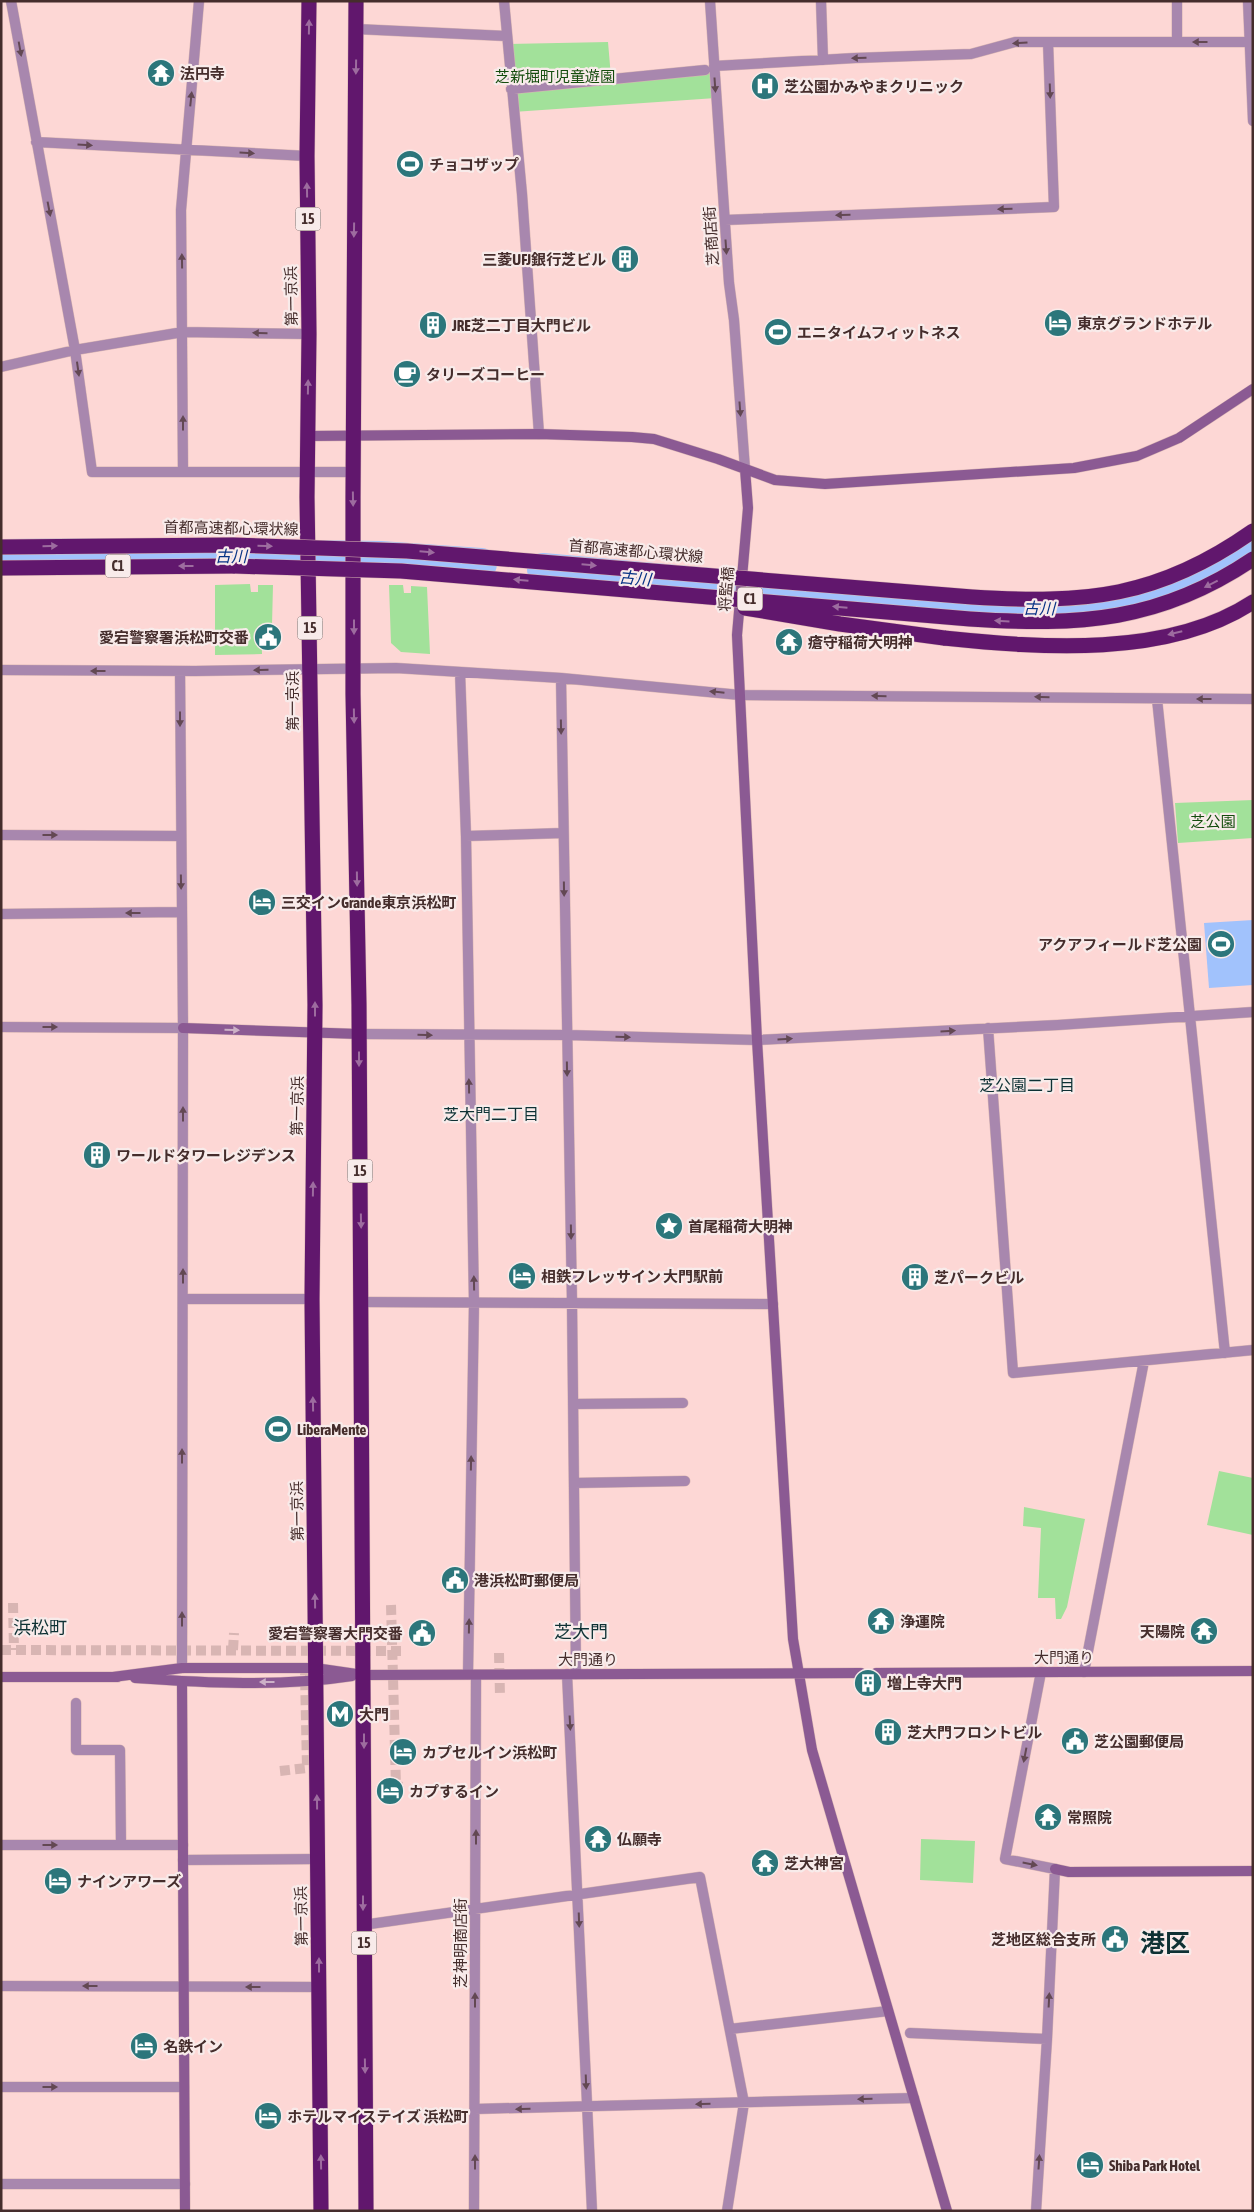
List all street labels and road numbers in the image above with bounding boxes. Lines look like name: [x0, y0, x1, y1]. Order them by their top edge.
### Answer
street label: 芝商店街: [700, 205, 722, 267]
road number: 15: [296, 208, 320, 230]
street label: 第一京浜: [282, 266, 300, 326]
street label: 首都高速都心環状線: [163, 518, 299, 538]
street label: 首都高速都心環状線: [568, 537, 704, 565]
road number: C1: [106, 554, 130, 578]
street label: 将監橋: [716, 566, 736, 612]
road number: C1: [738, 588, 762, 610]
road number: 15: [298, 616, 322, 640]
street label: 第一京浜: [284, 671, 301, 731]
street label: 第一京浜: [288, 1076, 306, 1136]
road number: 15: [348, 1160, 372, 1182]
street label: 第一京浜: [288, 1481, 306, 1541]
street label: 大門通り: [1034, 1649, 1094, 1666]
street label: 大門通り: [558, 1651, 618, 1668]
street label: 第一京浜: [292, 1886, 310, 1946]
street label: 芝神明商店街: [452, 1898, 469, 1988]
road number: 15: [352, 1932, 376, 1955]

